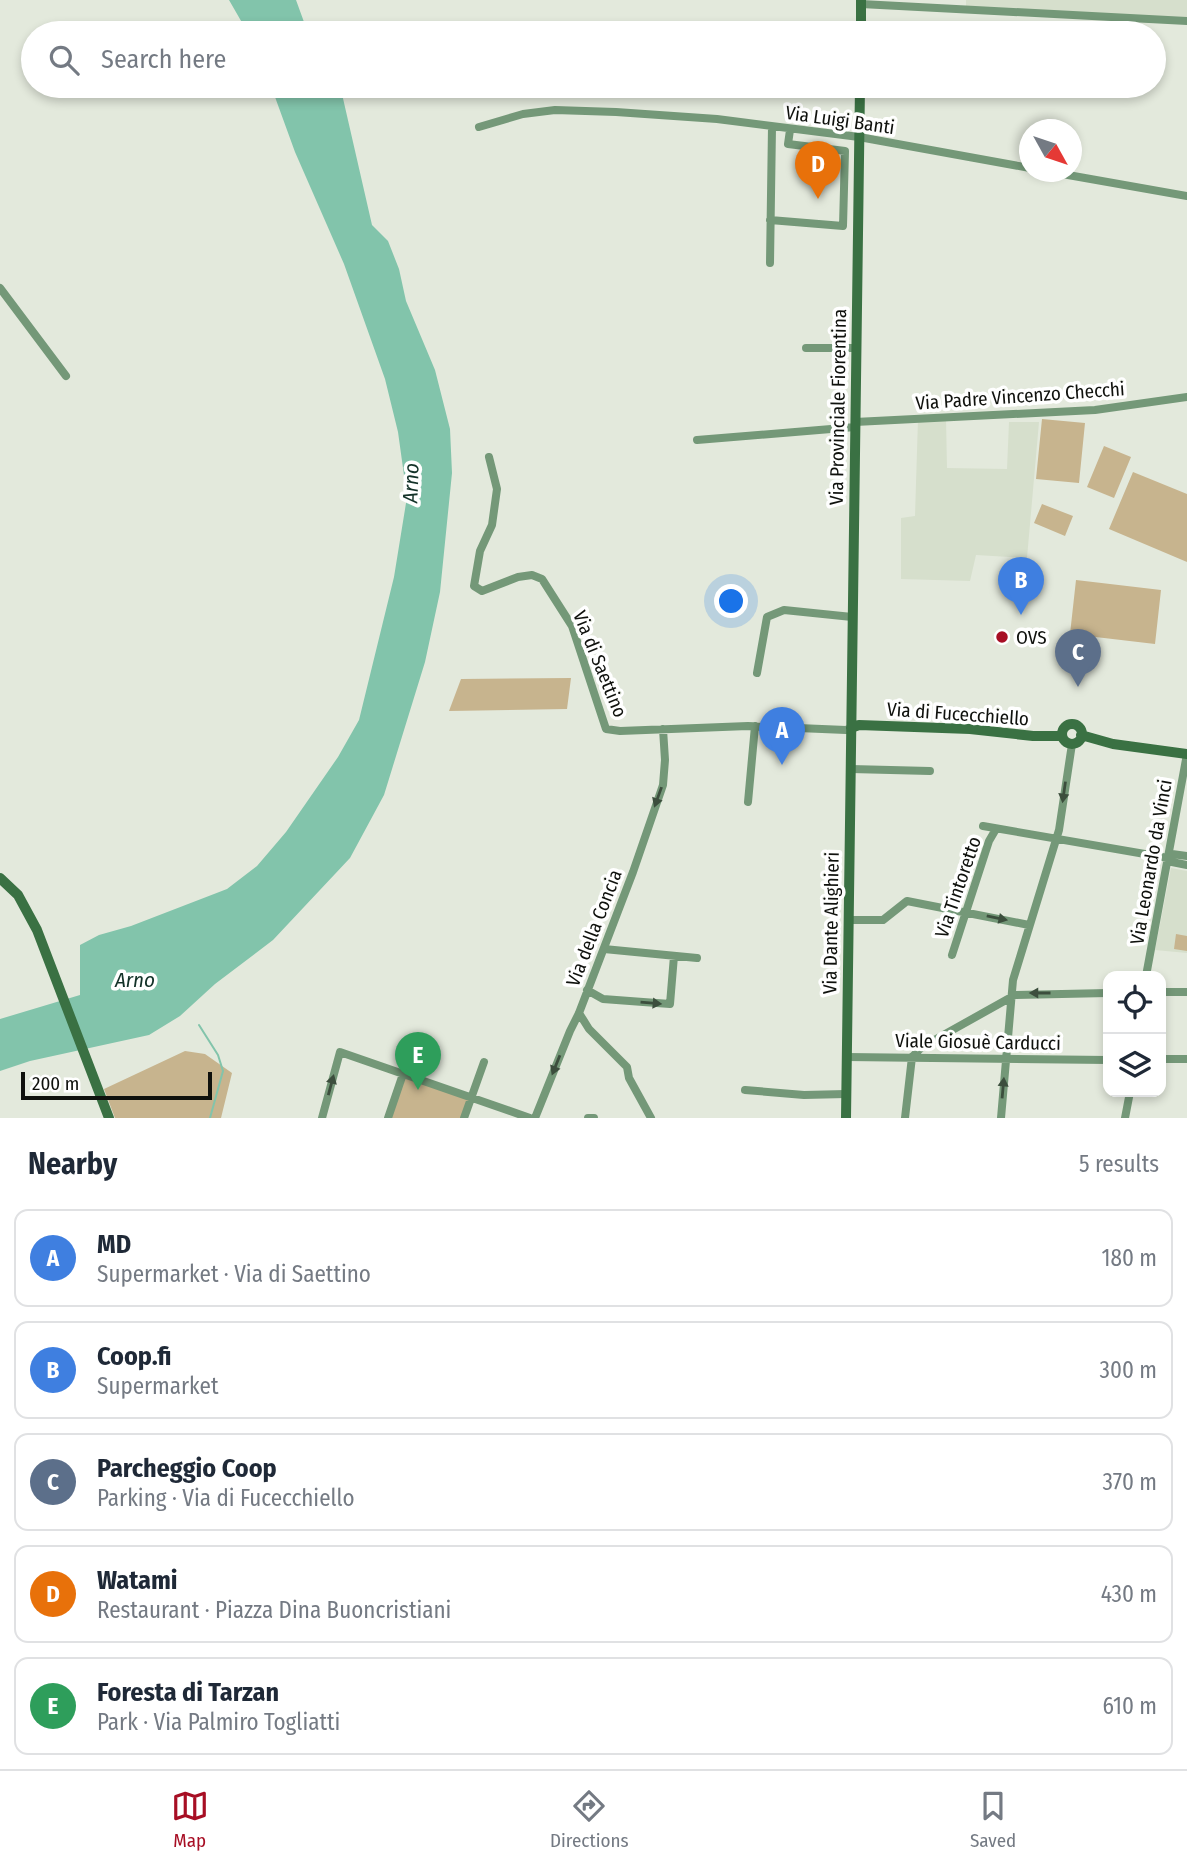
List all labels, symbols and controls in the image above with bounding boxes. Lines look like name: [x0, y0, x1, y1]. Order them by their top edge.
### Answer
search box: [21, 21, 1166, 98]
icon: search: [45, 41, 83, 79]
text: Search here: [101, 44, 226, 75]
street label: Via Luigi Banti: [784, 101, 896, 139]
north arrow: [1019, 119, 1082, 182]
pin: D: [795, 141, 841, 199]
street label: Via Provinciale Fiorentina: [825, 309, 851, 505]
street label: Via Padre Vincenzo Checchi: [915, 377, 1125, 415]
water label: Arno: [397, 462, 425, 505]
pin: B: [998, 557, 1044, 615]
your location: [714, 584, 748, 618]
street label: Via di Saettino: [568, 607, 632, 721]
place label: OVS: [1016, 626, 1047, 649]
marker: OVS: [994, 629, 1010, 645]
pin: C: [1055, 629, 1101, 687]
street label: Via di Fucecchiello: [886, 698, 1030, 730]
pin: A: [759, 707, 805, 765]
street label: Via Leonardo da Vinci: [1125, 778, 1177, 946]
one-way arrow: [1058, 781, 1069, 803]
one-way arrow: [653, 786, 664, 807]
street label: Via Tintoretto: [930, 833, 986, 941]
street label: Via Dante Alighieri: [818, 852, 844, 994]
street label: Via della Concia: [561, 866, 627, 990]
one-way arrow: [986, 913, 1008, 924]
water label: Arno: [114, 967, 155, 993]
map controls: [1103, 971, 1166, 1097]
button: locate: [1103, 971, 1166, 1034]
one-way arrow: [1029, 987, 1051, 999]
one-way arrow: [641, 998, 663, 1009]
street label: Viale Giosuè Carducci: [895, 1029, 1061, 1055]
pin: E: [395, 1032, 441, 1090]
button: layers: [1103, 1034, 1166, 1097]
one-way arrow: [550, 1055, 561, 1076]
scale bar: [21, 1069, 212, 1101]
text: 200 m: [32, 1072, 79, 1095]
one-way arrow: [326, 1074, 337, 1096]
one-way arrow: [998, 1077, 1009, 1099]
text: Nearby: [28, 1146, 117, 1182]
text: 5 results: [1079, 1150, 1159, 1178]
text: MD: [97, 1229, 131, 1260]
text: A: [47, 1244, 59, 1272]
text: 180 m: [1101, 1244, 1157, 1272]
text: Supermarket · Via di Saettino: [97, 1260, 371, 1288]
text: Coop.fi: [97, 1341, 171, 1372]
text: B: [47, 1356, 59, 1384]
text: 300 m: [1100, 1356, 1157, 1384]
text: Supermarket: [97, 1372, 218, 1400]
text: Parcheggio Coop: [97, 1453, 277, 1484]
text: C: [47, 1468, 59, 1496]
text: 370 m: [1103, 1468, 1157, 1496]
text: Parking · Via di Fucecchiello: [97, 1484, 355, 1512]
text: Watami: [97, 1565, 178, 1596]
text: D: [46, 1580, 60, 1608]
text: 430 m: [1101, 1580, 1157, 1608]
text: Restaurant · Piazza Dina Buoncristiani: [97, 1596, 451, 1624]
text: Foresta di Tarzan: [97, 1677, 279, 1708]
text: E: [48, 1692, 58, 1720]
text: 610 m: [1103, 1692, 1157, 1720]
text: Park · Via Palmiro Togliatti: [97, 1708, 340, 1736]
tab: Map: [171, 1787, 209, 1852]
tab: Directions: [550, 1787, 629, 1852]
tab: Saved: [970, 1787, 1016, 1852]

